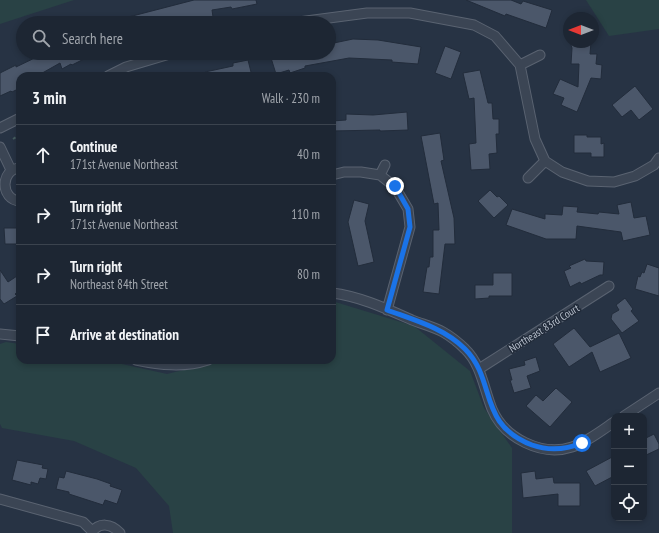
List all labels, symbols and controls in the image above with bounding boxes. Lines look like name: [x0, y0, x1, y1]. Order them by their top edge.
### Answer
north arrow: [563, 12, 599, 48]
search box: [16, 16, 336, 60]
icon: search: [30, 27, 52, 49]
text: Search here: [62, 29, 123, 48]
text: 3 min: [32, 87, 66, 109]
text: Walk · 230 m: [262, 90, 320, 107]
text: Continue: [70, 137, 117, 156]
icon: ahead: [32, 144, 54, 166]
text: 40 m: [297, 146, 320, 163]
text: 171st Avenue Northeast: [70, 156, 178, 173]
route end: [386, 177, 404, 195]
text: Turn right: [70, 197, 122, 216]
icon: right: [32, 204, 54, 226]
text: 110 m: [291, 206, 320, 223]
text: 171st Avenue Northeast: [70, 216, 178, 233]
text: Turn right: [70, 257, 122, 276]
icon: right: [32, 264, 54, 286]
text: 80 m: [297, 266, 320, 283]
text: Northeast 84th Street: [70, 276, 168, 293]
street label: Northeast 83rd Court: [506, 301, 582, 355]
icon: arrive: [32, 324, 54, 346]
text: Arrive at destination: [70, 325, 179, 344]
map controls: [611, 413, 647, 521]
button: +: [611, 413, 647, 449]
route start: [573, 434, 591, 452]
button: −: [611, 449, 647, 485]
button: locate: [611, 485, 647, 521]

